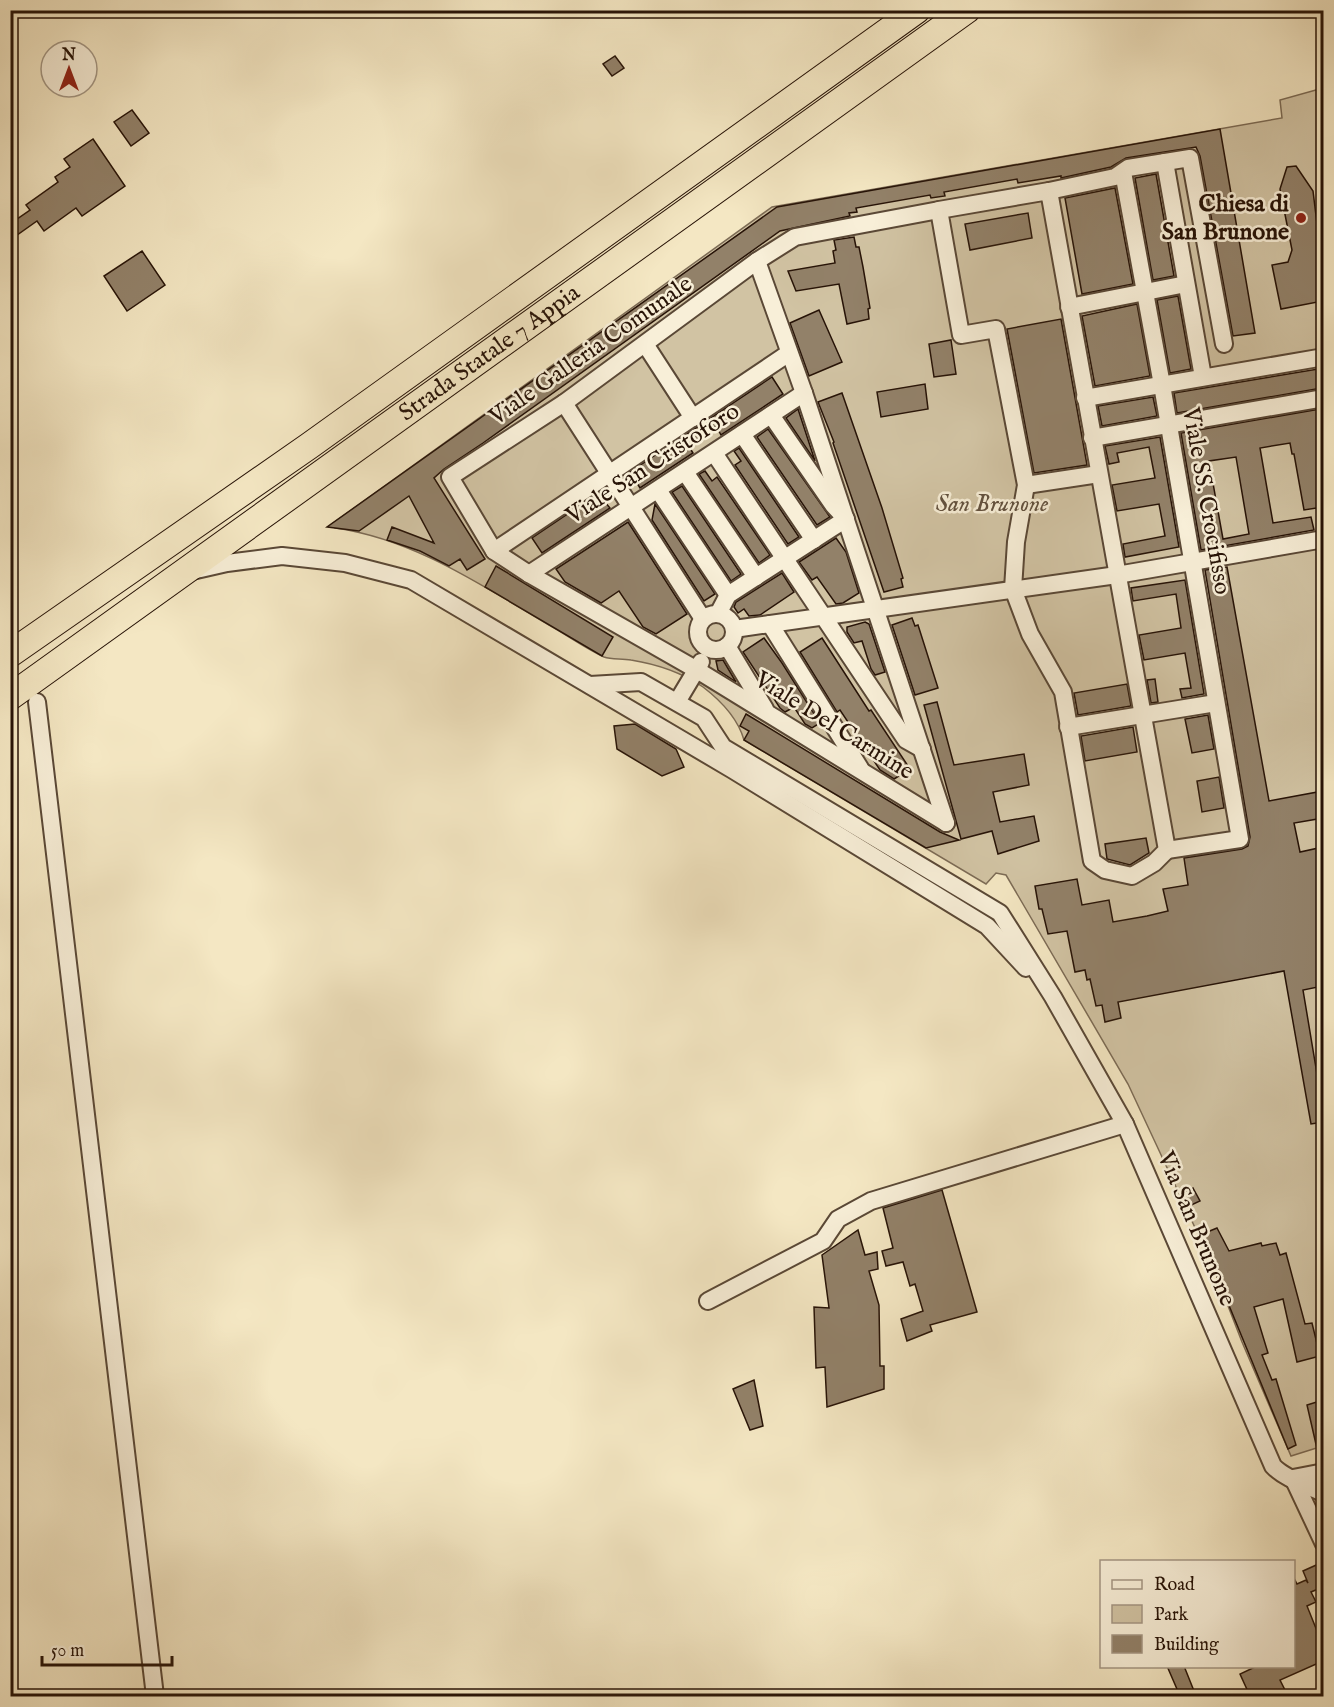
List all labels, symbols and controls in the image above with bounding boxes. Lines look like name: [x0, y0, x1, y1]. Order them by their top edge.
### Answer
north arrow: [39, 39, 99, 99]
text: N: [61, 46, 76, 66]
place label: Chiesa di San Brunone: [1162, 189, 1290, 248]
marker: Chiesa di San Brunone: [1294, 211, 1308, 225]
street label: Viale Galleria Comunale: [483, 269, 699, 433]
street label: Strada Statale 7 Appia: [393, 277, 587, 428]
street label: Viale San Cristoforo: [559, 396, 746, 532]
street label: Viale SS. Crocifisso: [1174, 404, 1238, 597]
park label: San Brunone: [936, 489, 1048, 520]
street label: Viale Del Carmine: [748, 664, 920, 787]
street label: Via San Brunone: [1149, 1146, 1243, 1311]
legend: [1100, 1560, 1295, 1668]
text: Road: [1154, 1574, 1195, 1597]
text: Park: [1154, 1604, 1189, 1627]
scale bar: [42, 1629, 172, 1667]
text: Building: [1154, 1634, 1219, 1657]
text: 50 m: [51, 1640, 84, 1663]

